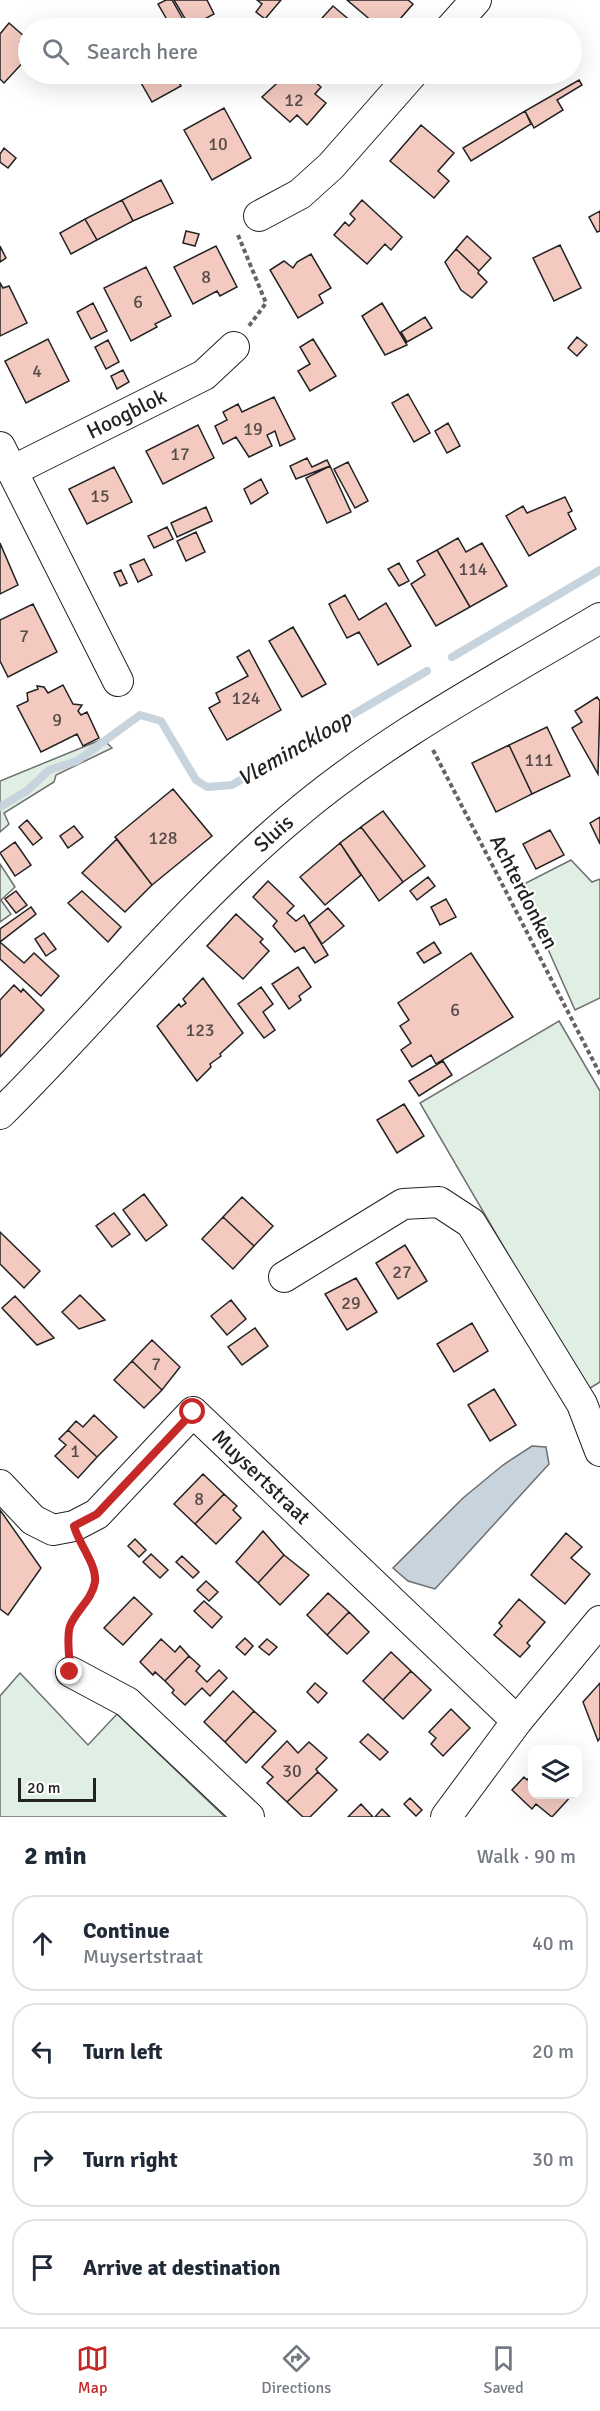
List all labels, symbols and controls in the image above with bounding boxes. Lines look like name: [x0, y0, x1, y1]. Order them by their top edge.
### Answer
search box: [18, 18, 582, 84]
icon: search: [39, 35, 72, 68]
text: Search here: [87, 38, 198, 65]
house number: 12: [284, 89, 304, 111]
house number: 10: [208, 133, 228, 155]
house number: 8: [201, 266, 211, 288]
house number: 6: [133, 291, 143, 313]
house number: 4: [32, 360, 42, 382]
street label: Hoogblok: [82, 383, 171, 445]
house number: 19: [243, 418, 263, 440]
house number: 17: [170, 443, 190, 465]
house number: 15: [90, 485, 110, 507]
house number: 114: [458, 558, 488, 580]
house number: 7: [19, 625, 29, 647]
house number: 124: [231, 687, 261, 709]
water label: Vleminckloop: [232, 704, 357, 792]
house number: 9: [52, 709, 62, 731]
house number: 111: [524, 749, 554, 771]
street label: Sluis: [248, 809, 299, 858]
house number: 128: [148, 827, 178, 849]
street label: Achterdonken: [484, 831, 564, 953]
house number: 6: [450, 999, 460, 1021]
house number: 123: [185, 1019, 215, 1041]
house number: 27: [392, 1261, 412, 1283]
house number: 29: [341, 1292, 361, 1314]
house number: 7: [151, 1353, 161, 1375]
route start: [179, 1398, 205, 1424]
street label: Muysertstraat: [207, 1424, 316, 1530]
house number: 1: [70, 1440, 80, 1462]
house number: 8: [194, 1488, 204, 1510]
route end: [56, 1658, 82, 1684]
map controls: [528, 1745, 582, 1799]
button: layers: [528, 1745, 582, 1799]
house number: 30: [282, 1760, 302, 1782]
scale bar: [18, 1775, 96, 1802]
text: 20 m: [27, 1778, 61, 1798]
text: 2 min: [24, 1840, 87, 1872]
text: Walk · 90 m: [477, 1844, 576, 1869]
text: Continue: [83, 1917, 170, 1944]
icon: ahead: [26, 1927, 59, 1960]
text: 40 m: [532, 1931, 574, 1956]
text: Muysertstraat: [83, 1944, 203, 1969]
icon: left: [26, 2035, 59, 2068]
text: Turn left: [83, 2038, 163, 2065]
text: 20 m: [532, 2039, 574, 2064]
icon: right: [26, 2143, 59, 2176]
text: Turn right: [83, 2146, 178, 2173]
text: 30 m: [532, 2147, 574, 2172]
icon: arrive: [26, 2251, 59, 2284]
text: Arrive at destination: [83, 2254, 280, 2281]
tab: Map: [76, 2342, 109, 2398]
tab: Directions: [261, 2342, 331, 2398]
tab: Saved: [484, 2342, 524, 2398]

